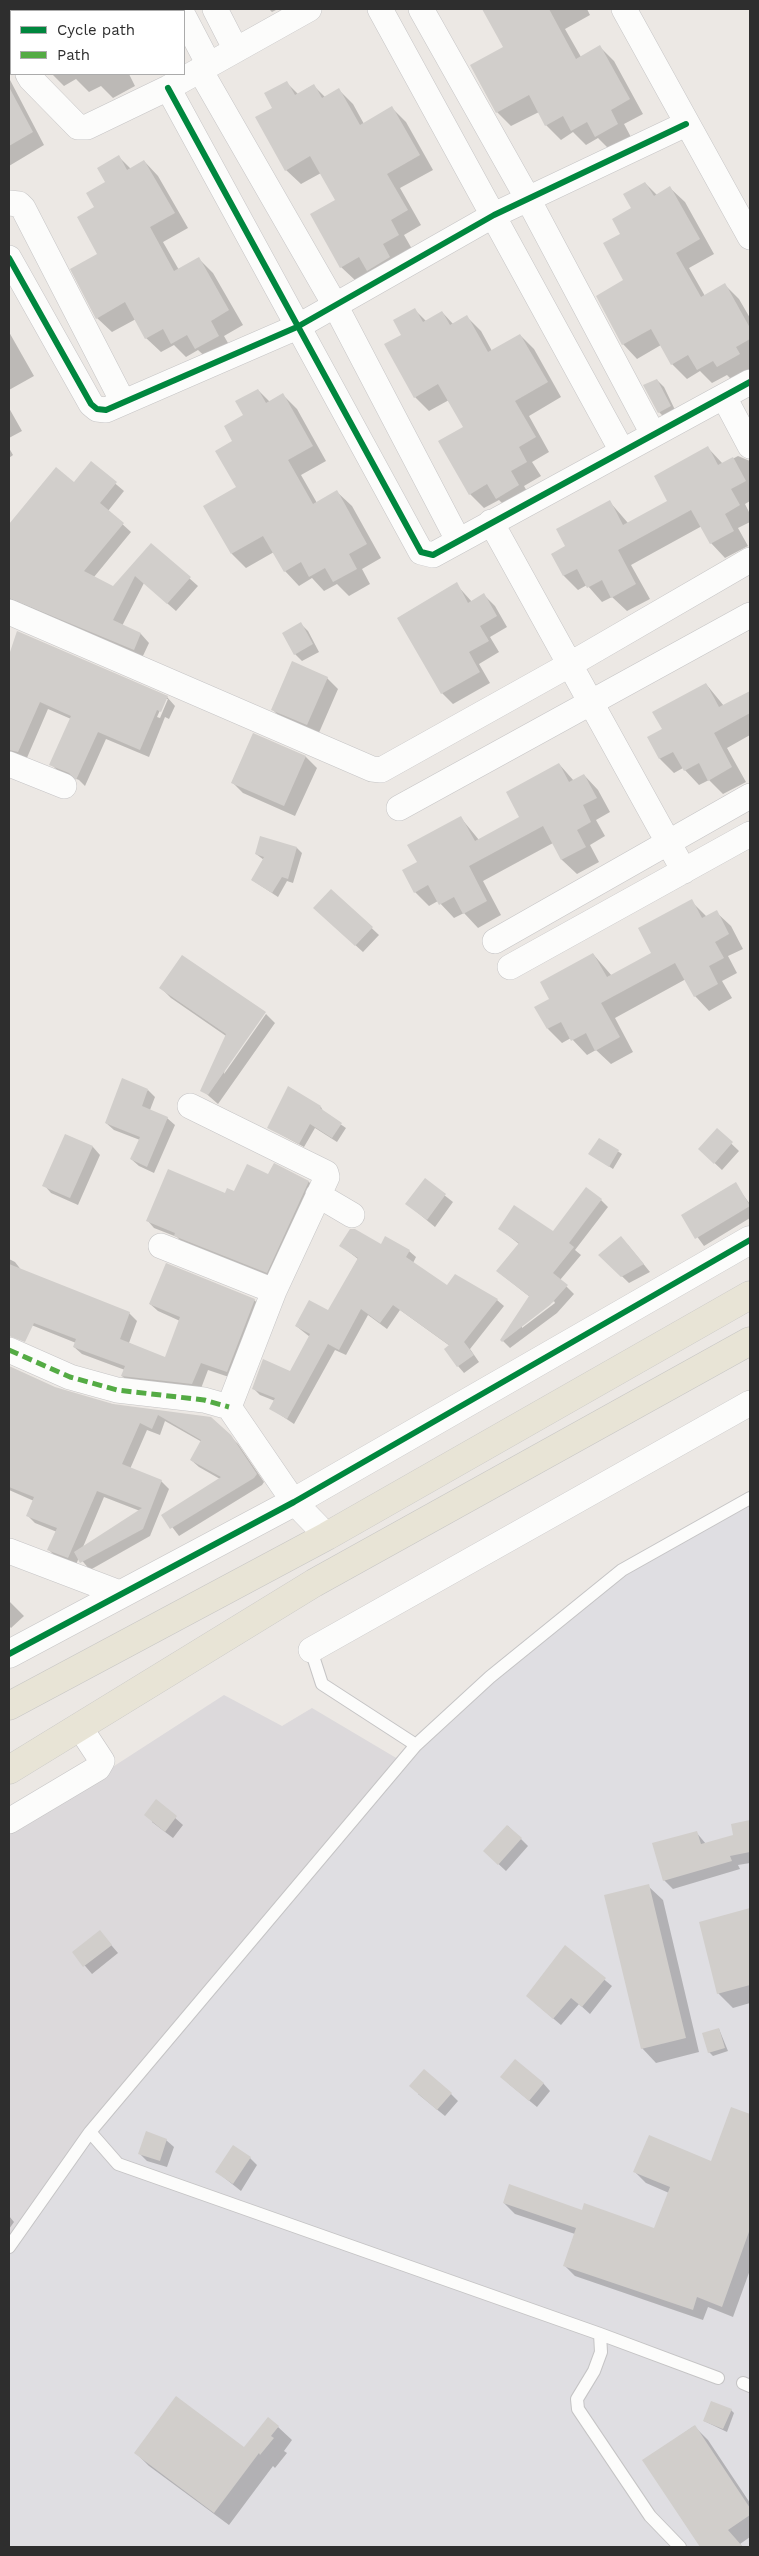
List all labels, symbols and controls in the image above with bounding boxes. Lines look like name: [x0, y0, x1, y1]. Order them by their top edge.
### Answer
legend: [10, 10, 185, 75]
text: Cycle path: [57, 21, 135, 39]
text: Path: [57, 46, 90, 64]

